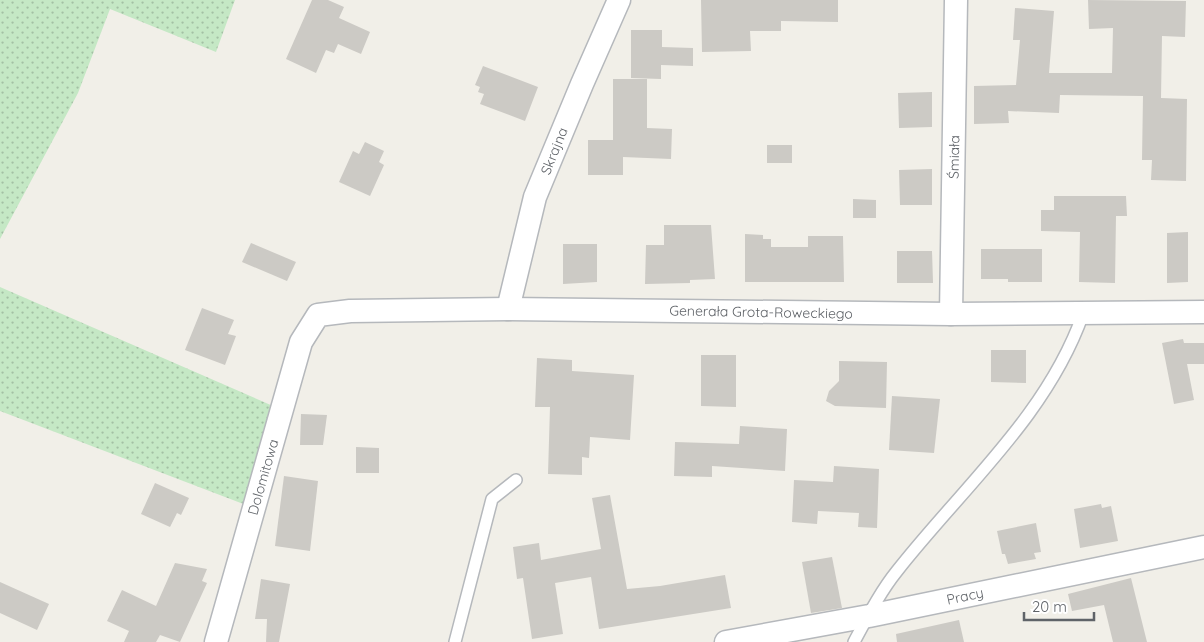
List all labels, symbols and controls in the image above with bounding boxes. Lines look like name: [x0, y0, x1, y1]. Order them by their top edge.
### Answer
street label: Skrajna: [536, 125, 572, 177]
street label: Śmiała: [945, 135, 963, 179]
street label: Generała Grota-Roweckiego: [669, 301, 853, 323]
street label: Dolomitowa: [244, 437, 282, 517]
street label: Pracy: [945, 583, 985, 609]
scale bar: [1024, 590, 1094, 622]
text: 20 m: [1032, 597, 1067, 616]

